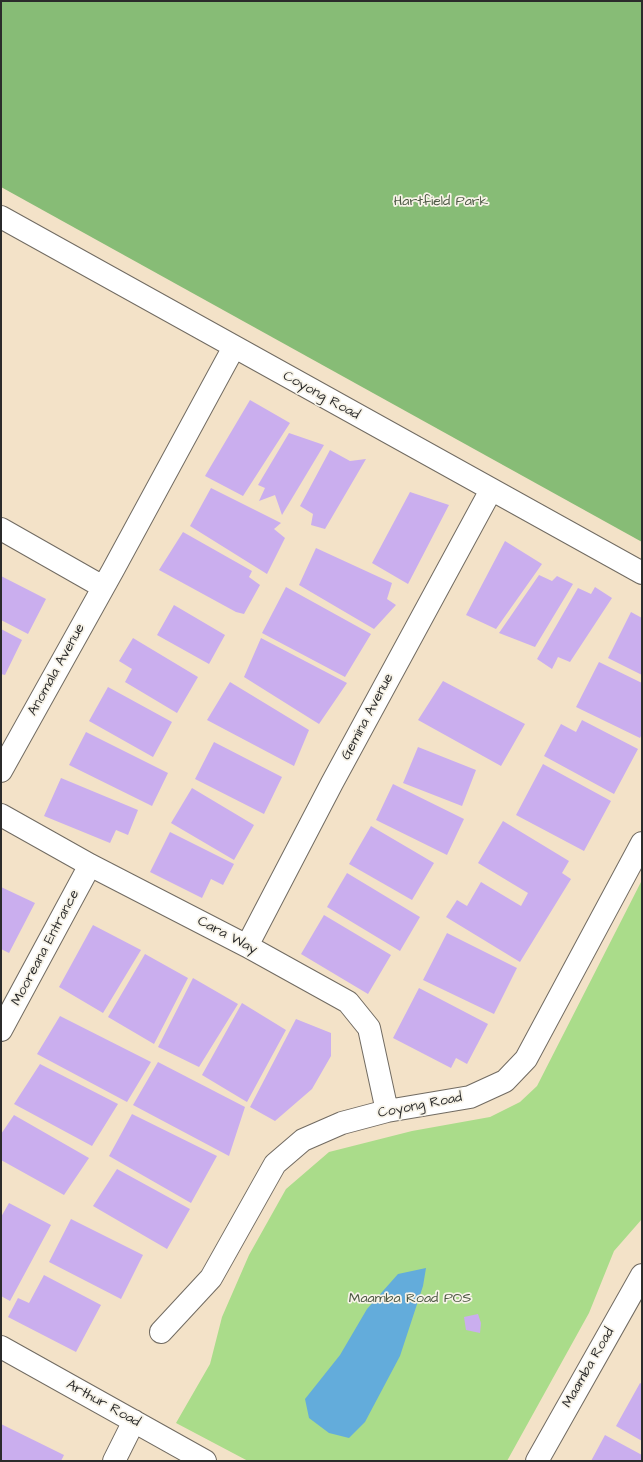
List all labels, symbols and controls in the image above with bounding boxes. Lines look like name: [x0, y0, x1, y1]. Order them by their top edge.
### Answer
park label: Hartfield Park: [394, 194, 488, 210]
street label: Coyong Road: [280, 368, 362, 424]
street label: Anomala Avenue: [25, 621, 89, 719]
street label: Gemina Avenue: [338, 671, 398, 763]
street label: Mooreana Entrance: [8, 887, 84, 1009]
street label: Cara Way: [194, 913, 260, 959]
street label: Coyong Road: [377, 1090, 463, 1122]
park label: Maamba Road POS: [349, 1291, 471, 1307]
street label: Maamba Road: [559, 1325, 619, 1411]
street label: Arthur Road: [63, 1377, 143, 1431]

